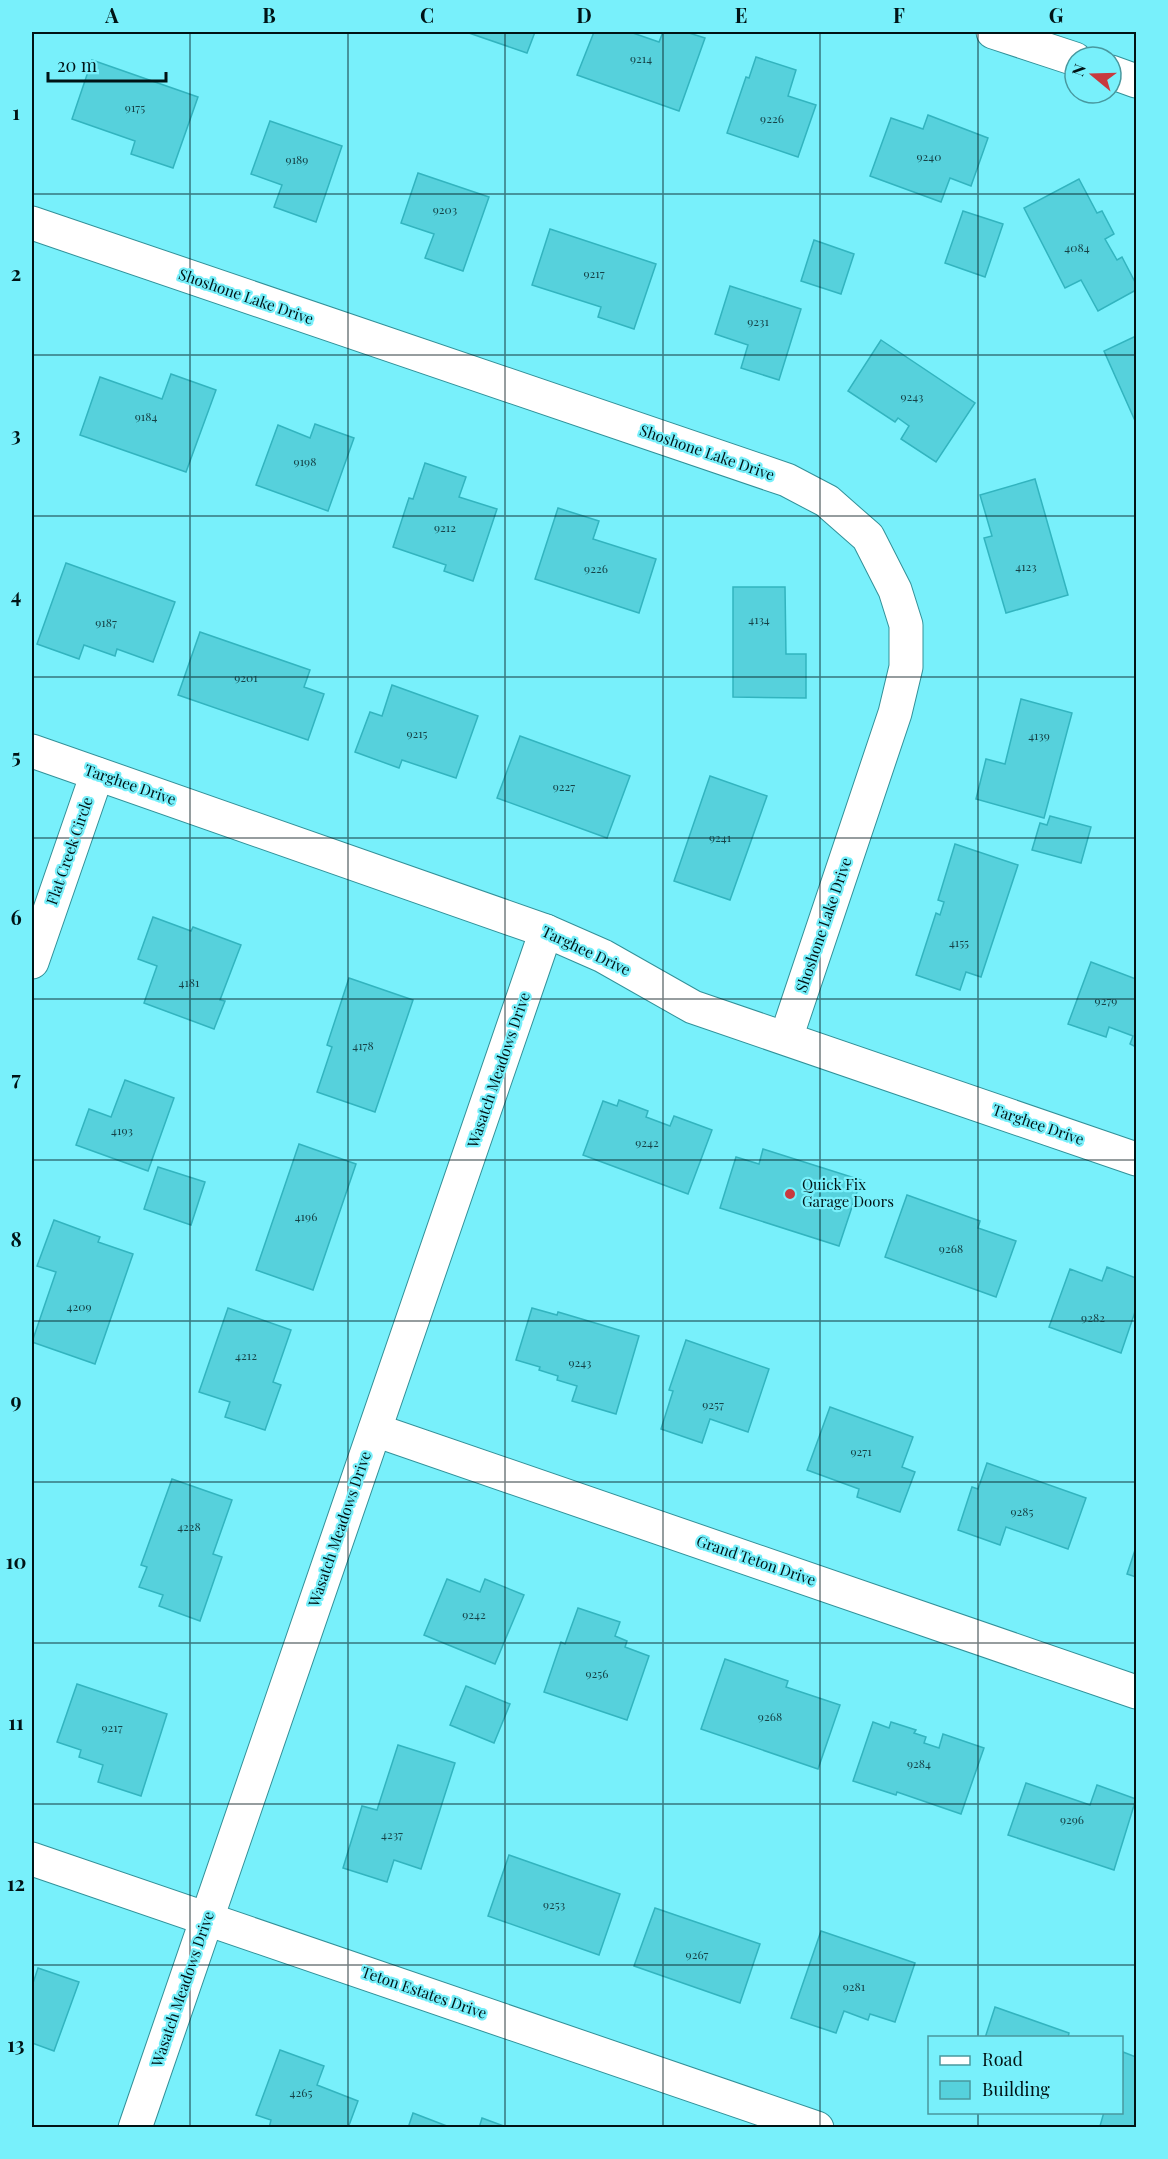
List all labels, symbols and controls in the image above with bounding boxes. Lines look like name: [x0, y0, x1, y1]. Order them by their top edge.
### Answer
text: A: [104, 1, 119, 28]
text: B: [262, 1, 276, 28]
text: C: [420, 1, 434, 28]
text: D: [576, 1, 592, 28]
text: E: [735, 1, 747, 28]
text: F: [893, 1, 905, 28]
text: G: [1049, 1, 1064, 28]
scale bar: [48, 45, 166, 83]
north arrow: [1063, 45, 1123, 105]
house number: 9214: [630, 50, 652, 66]
text: 20 m: [57, 53, 97, 77]
text: N: [1067, 61, 1090, 79]
text: 1: [12, 98, 20, 125]
house number: 9175: [125, 99, 145, 115]
house number: 9226: [760, 110, 784, 126]
house number: 9240: [917, 148, 941, 164]
house number: 9189: [286, 151, 308, 167]
house number: 9203: [433, 201, 457, 217]
house number: 4084: [1064, 239, 1090, 255]
text: 2: [11, 259, 21, 286]
street label: Shoshone Lake Drive: [176, 264, 316, 329]
house number: 9217: [583, 265, 605, 281]
house number: 9231: [747, 313, 769, 329]
house number: 9243: [901, 388, 923, 404]
house number: 9184: [135, 408, 157, 424]
text: 3: [11, 420, 21, 447]
street label: Shoshone Lake Drive: [637, 420, 777, 485]
house number: 9198: [294, 453, 316, 469]
house number: 9212: [434, 519, 456, 535]
house number: 4123: [1015, 558, 1037, 574]
house number: 9226: [584, 560, 608, 576]
text: 4: [11, 581, 21, 608]
house number: 4134: [748, 611, 770, 627]
house number: 9187: [95, 614, 117, 630]
house number: 9201: [234, 669, 258, 685]
house number: 9215: [406, 725, 428, 741]
house number: 4139: [1028, 727, 1050, 743]
text: 5: [11, 742, 21, 769]
street label: Targhee Drive: [82, 759, 179, 809]
house number: 9227: [553, 778, 575, 794]
street label: Flat Creek Circle: [41, 794, 97, 907]
house number: 9241: [709, 829, 732, 845]
street label: Shoshone Lake Drive: [791, 855, 856, 995]
text: 6: [10, 903, 22, 930]
street label: Targhee Drive: [539, 921, 634, 979]
house number: 4155: [949, 934, 969, 950]
house number: 4181: [178, 974, 200, 990]
street label: Wasatch Meadows Drive: [462, 989, 534, 1151]
house number: 9279: [1095, 992, 1117, 1008]
house number: 4178: [352, 1037, 374, 1053]
text: 7: [11, 1064, 21, 1091]
street label: Targhee Drive: [990, 1099, 1087, 1149]
house number: 4193: [111, 1122, 133, 1138]
house number: 9242: [635, 1134, 659, 1150]
place label: Quick Fix Garage Doors: [802, 1174, 894, 1211]
marker: Quick Fix Garage Doors: [783, 1187, 797, 1201]
house number: 4196: [295, 1208, 317, 1224]
text: 8: [10, 1225, 22, 1252]
house number: 9268: [939, 1240, 963, 1256]
house number: 4209: [67, 1298, 91, 1314]
house number: 9282: [1081, 1309, 1105, 1325]
house number: 4212: [235, 1347, 257, 1363]
house number: 9243: [569, 1354, 591, 1370]
text: 9: [10, 1386, 22, 1413]
house number: 9257: [702, 1396, 724, 1412]
house number: 9271: [850, 1443, 872, 1459]
street label: Wasatch Meadows Drive: [303, 1448, 375, 1610]
house number: 9285: [1010, 1503, 1034, 1519]
house number: 4228: [177, 1518, 201, 1534]
street label: Grand Teton Drive: [694, 1530, 819, 1590]
text: 10: [6, 1547, 26, 1574]
house number: 9242: [462, 1606, 486, 1622]
house number: 9256: [585, 1665, 609, 1681]
text: 11: [8, 1708, 24, 1735]
house number: 9268: [758, 1708, 782, 1724]
house number: 9217: [101, 1719, 123, 1735]
house number: 9284: [907, 1755, 931, 1771]
house number: 9296: [1060, 1811, 1084, 1827]
house number: 4237: [381, 1826, 403, 1842]
text: 12: [7, 1869, 25, 1896]
house number: 9253: [543, 1896, 565, 1912]
street label: Wasatch Meadows Drive: [146, 1908, 218, 2070]
house number: 9267: [686, 1946, 709, 1962]
street label: Teton Estates Drive: [359, 1961, 490, 2023]
house number: 9281: [843, 1978, 866, 1994]
text: 13: [7, 2030, 25, 2057]
legend: [928, 2036, 1123, 2114]
text: Road: [982, 2047, 1023, 2071]
text: Building: [982, 2077, 1050, 2101]
house number: 4265: [290, 2084, 312, 2100]

